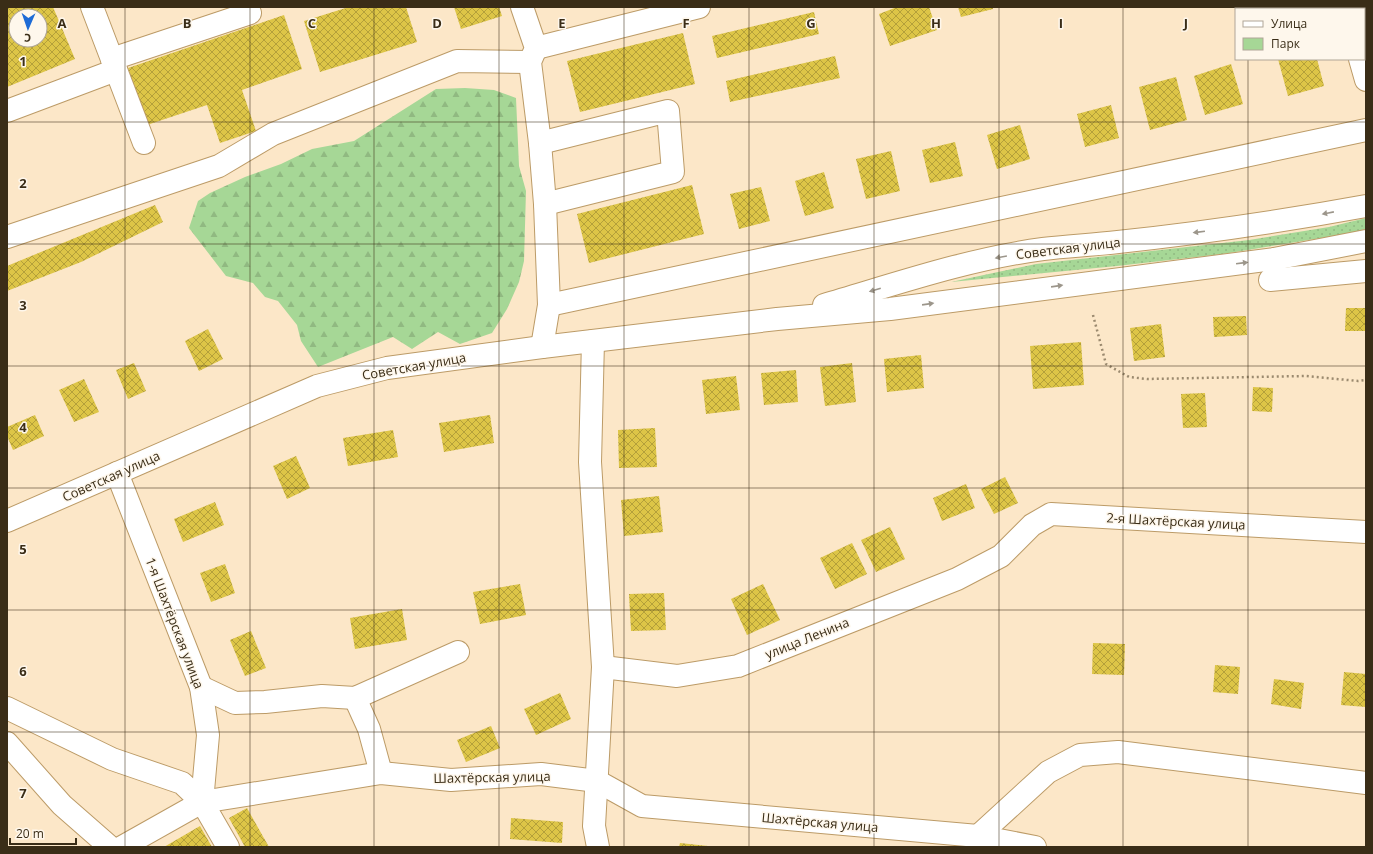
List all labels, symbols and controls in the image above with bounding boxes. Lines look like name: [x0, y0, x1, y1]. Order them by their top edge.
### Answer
north arrow: [8, 8, 48, 48]
legend: [1235, 8, 1365, 60]
text: A: [58, 14, 67, 32]
text: B: [183, 14, 192, 32]
text: C: [308, 14, 316, 32]
text: D: [432, 14, 442, 32]
text: E: [558, 14, 566, 32]
text: F: [682, 14, 690, 32]
text: G: [806, 14, 816, 32]
text: H: [931, 14, 941, 32]
text: I: [1059, 14, 1063, 32]
text: J: [1183, 14, 1188, 32]
text: Улица: [1271, 15, 1307, 32]
text: С: [24, 31, 31, 46]
text: Парк: [1271, 35, 1301, 52]
text: 1: [19, 52, 27, 70]
text: 2: [19, 174, 27, 192]
one-way arrow: [1322, 210, 1334, 216]
one-way arrow: [1193, 229, 1205, 235]
street label: Советская улица: [1015, 233, 1121, 263]
one-way arrow: [995, 254, 1007, 260]
one-way arrow: [1236, 260, 1248, 266]
one-way arrow: [1051, 283, 1063, 290]
one-way arrow: [869, 287, 881, 293]
text: 3: [19, 296, 27, 314]
one-way arrow: [922, 301, 934, 307]
street label: Советская улица: [361, 348, 467, 384]
text: 4: [19, 418, 27, 436]
street label: Советская улица: [59, 446, 163, 506]
street label: 2-я Шахтёрская улица: [1106, 508, 1246, 534]
text: 5: [19, 540, 27, 558]
street label: 1-я Шахтёрская улица: [142, 555, 208, 691]
street label: улица Ленина: [762, 613, 852, 663]
text: 6: [19, 662, 27, 680]
street label: Шахтёрская улица: [433, 767, 551, 787]
text: 7: [19, 784, 27, 802]
street label: Шахтёрская улица: [761, 808, 879, 836]
scale bar: [10, 820, 76, 846]
text: 20 m: [16, 825, 44, 842]

